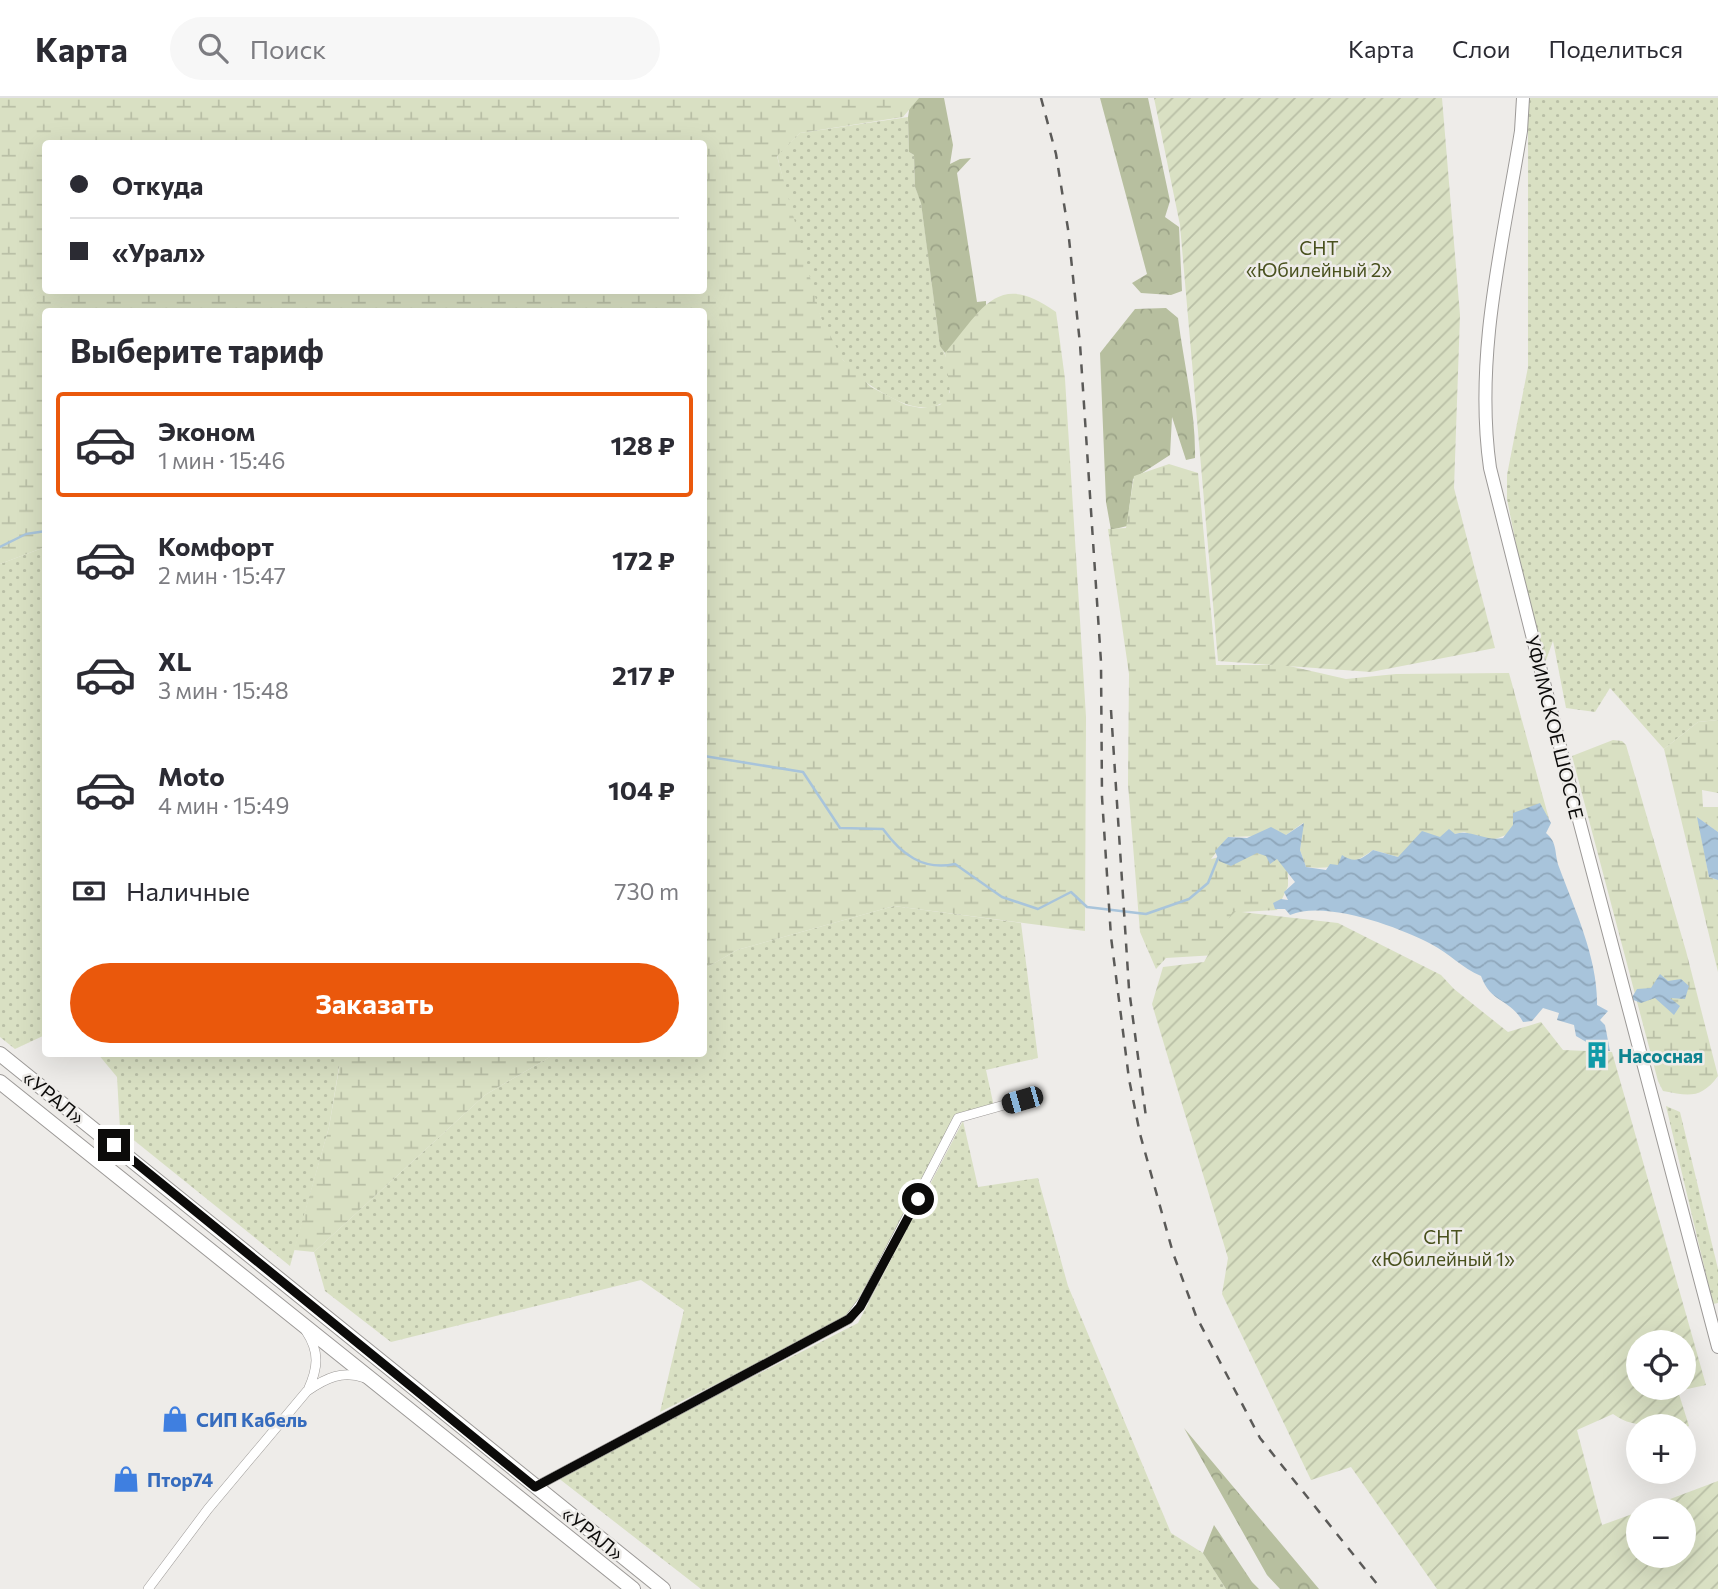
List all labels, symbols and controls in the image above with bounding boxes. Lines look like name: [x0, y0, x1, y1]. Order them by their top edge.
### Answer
search box: [170, 17, 660, 80]
text: Карта: [35, 28, 128, 69]
icon: search: [194, 29, 232, 67]
text: Поиск: [250, 33, 326, 64]
text: Карта: [1348, 34, 1414, 63]
text: Слои: [1452, 34, 1510, 63]
text: Поделиться: [1548, 34, 1683, 63]
text: Откуда: [112, 169, 203, 200]
text: «Урал»: [112, 236, 205, 267]
park label: СНТ «Юбилейный 2»: [1246, 236, 1392, 281]
text: Выберите тариф: [70, 330, 324, 370]
icon: car: [74, 413, 137, 476]
text: Эконом: [158, 415, 255, 446]
text: 128 ₽: [610, 429, 675, 460]
text: 1 мин · 15:46: [158, 446, 285, 474]
icon: car: [74, 528, 137, 591]
text: Комфорт: [158, 530, 274, 561]
text: 172 ₽: [612, 544, 675, 575]
text: 2 мин · 15:47: [158, 561, 286, 589]
street label: УФИМСКОЕ ШОССЕ: [1521, 633, 1589, 821]
icon: car: [74, 643, 137, 706]
text: XL: [158, 645, 192, 676]
text: 217 ₽: [612, 659, 675, 690]
text: 3 мин · 15:48: [158, 676, 289, 704]
icon: car: [74, 758, 137, 821]
text: Moto: [158, 760, 225, 791]
text: 104 ₽: [608, 774, 675, 805]
text: 4 мин · 15:49: [158, 791, 289, 819]
icon: cash: [70, 872, 108, 910]
text: Наличные: [126, 875, 250, 906]
text: 730 m: [614, 877, 679, 905]
button: Заказать: [70, 963, 679, 1043]
building icon: Насосная: [1582, 1040, 1612, 1070]
place label: Насосная: [1618, 1044, 1703, 1067]
street label: «УРАЛ»: [19, 1065, 89, 1129]
car: [999, 1084, 1046, 1116]
route end: [98, 1129, 130, 1161]
route start: [902, 1183, 934, 1215]
park label: СНТ «Юбилейный 1»: [1371, 1225, 1515, 1270]
map controls: [1626, 1330, 1696, 1568]
button: locate: [1626, 1330, 1696, 1400]
shop icon: СИП Кабель: [160, 1404, 190, 1434]
place label: СИП Кабель: [196, 1408, 307, 1431]
button: +: [1626, 1414, 1696, 1484]
shop icon: Птор74: [111, 1464, 141, 1494]
place label: Птор74: [147, 1468, 214, 1491]
button: −: [1626, 1498, 1696, 1568]
street label: «УРАЛ»: [558, 1501, 628, 1565]

